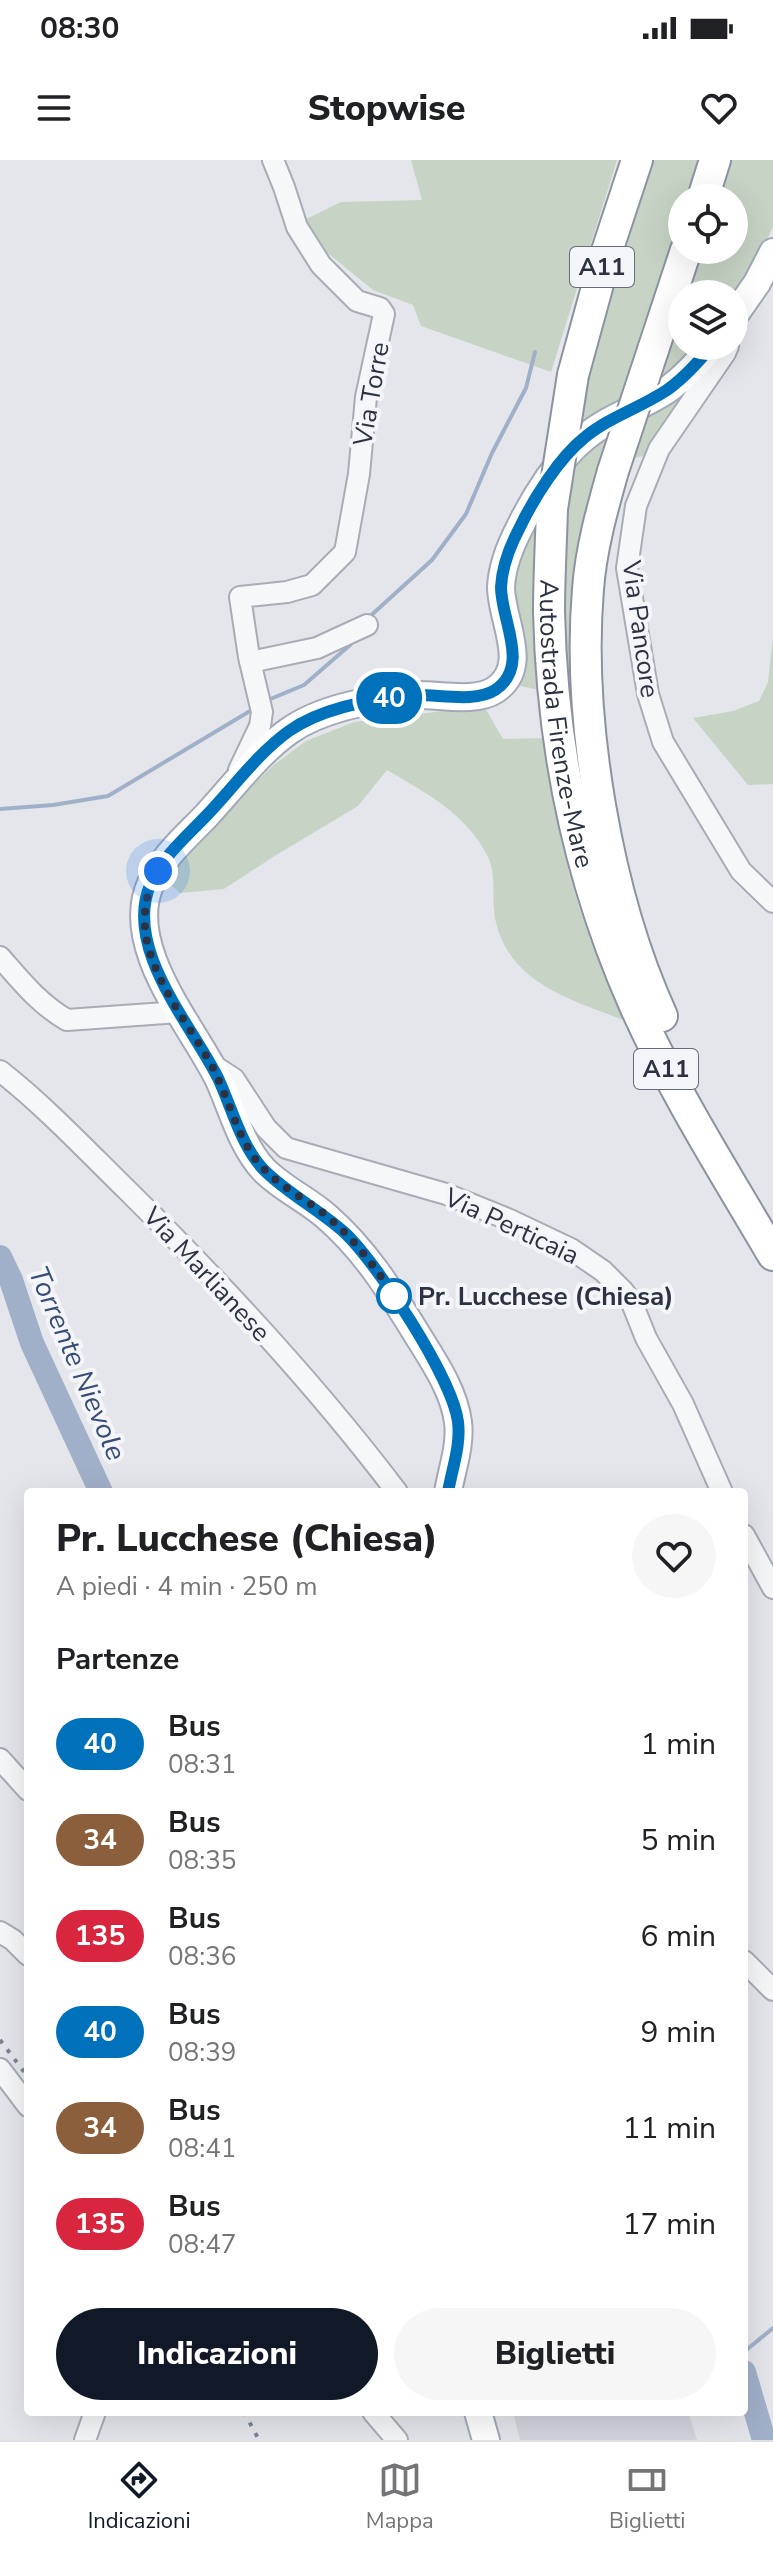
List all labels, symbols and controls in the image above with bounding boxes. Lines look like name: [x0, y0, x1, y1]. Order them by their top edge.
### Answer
text: 08:30: [40, 8, 119, 49]
text: Stopwise: [307, 84, 466, 133]
icon: menu: [32, 86, 76, 130]
icon: heart: [697, 86, 741, 130]
map controls: [668, 184, 748, 360]
button: locate: [668, 184, 748, 264]
road number: A11: [570, 247, 634, 287]
button: layers: [668, 280, 748, 360]
street label: Via Torre: [345, 339, 398, 450]
street label: Via Pancore: [613, 557, 667, 700]
street label: Autostrada Firenze-Mare: [531, 579, 602, 872]
line badge: 40: [353, 672, 425, 724]
text: 40: [372, 679, 406, 717]
your location: [138, 851, 178, 891]
road number: A11: [634, 1049, 698, 1089]
street label: Via Perticaia: [438, 1180, 585, 1273]
street label: Via Marlianese: [134, 1199, 278, 1349]
water label: Torrente Nievole: [19, 1260, 135, 1466]
marker: Pr. Lucchese (Chiesa): [377, 1279, 411, 1313]
place label: Pr. Lucchese (Chiesa): [418, 1279, 673, 1314]
text: Pr. Lucchese (Chiesa): [56, 1513, 438, 1564]
button: heart: [632, 1514, 716, 1598]
text: A piedi · 4 min · 250 m: [56, 1569, 318, 1604]
text: Partenze: [56, 1639, 179, 1680]
text: Bus: [168, 1706, 221, 1747]
text: 1 min: [641, 1724, 716, 1765]
text: 40: [83, 1725, 117, 1763]
text: 08:31: [168, 1747, 236, 1782]
text: Bus: [168, 1802, 221, 1843]
text: 5 min: [641, 1820, 716, 1861]
text: 34: [83, 1821, 117, 1859]
text: 08:35: [168, 1843, 236, 1878]
text: Bus: [168, 1898, 221, 1939]
text: 6 min: [641, 1916, 716, 1957]
text: 135: [75, 1917, 125, 1955]
text: 08:36: [168, 1939, 236, 1974]
text: Bus: [168, 1994, 221, 2035]
text: 9 min: [641, 2012, 716, 2053]
text: 40: [83, 2013, 117, 2051]
text: 08:39: [168, 2035, 236, 2070]
text: Bus: [168, 2090, 221, 2131]
text: 11 min: [623, 2108, 716, 2149]
text: 34: [83, 2109, 117, 2147]
text: 08:41: [168, 2131, 236, 2166]
text: Bus: [168, 2186, 221, 2227]
text: 17 min: [623, 2204, 716, 2245]
text: 135: [75, 2205, 125, 2243]
text: 08:47: [168, 2227, 236, 2262]
button: Indicazioni: [56, 2308, 378, 2400]
button: Biglietti: [394, 2308, 716, 2400]
tab: Indicazioni: [88, 2458, 191, 2536]
tab: Mappa: [366, 2458, 434, 2536]
tab: Biglietti: [609, 2458, 685, 2536]

